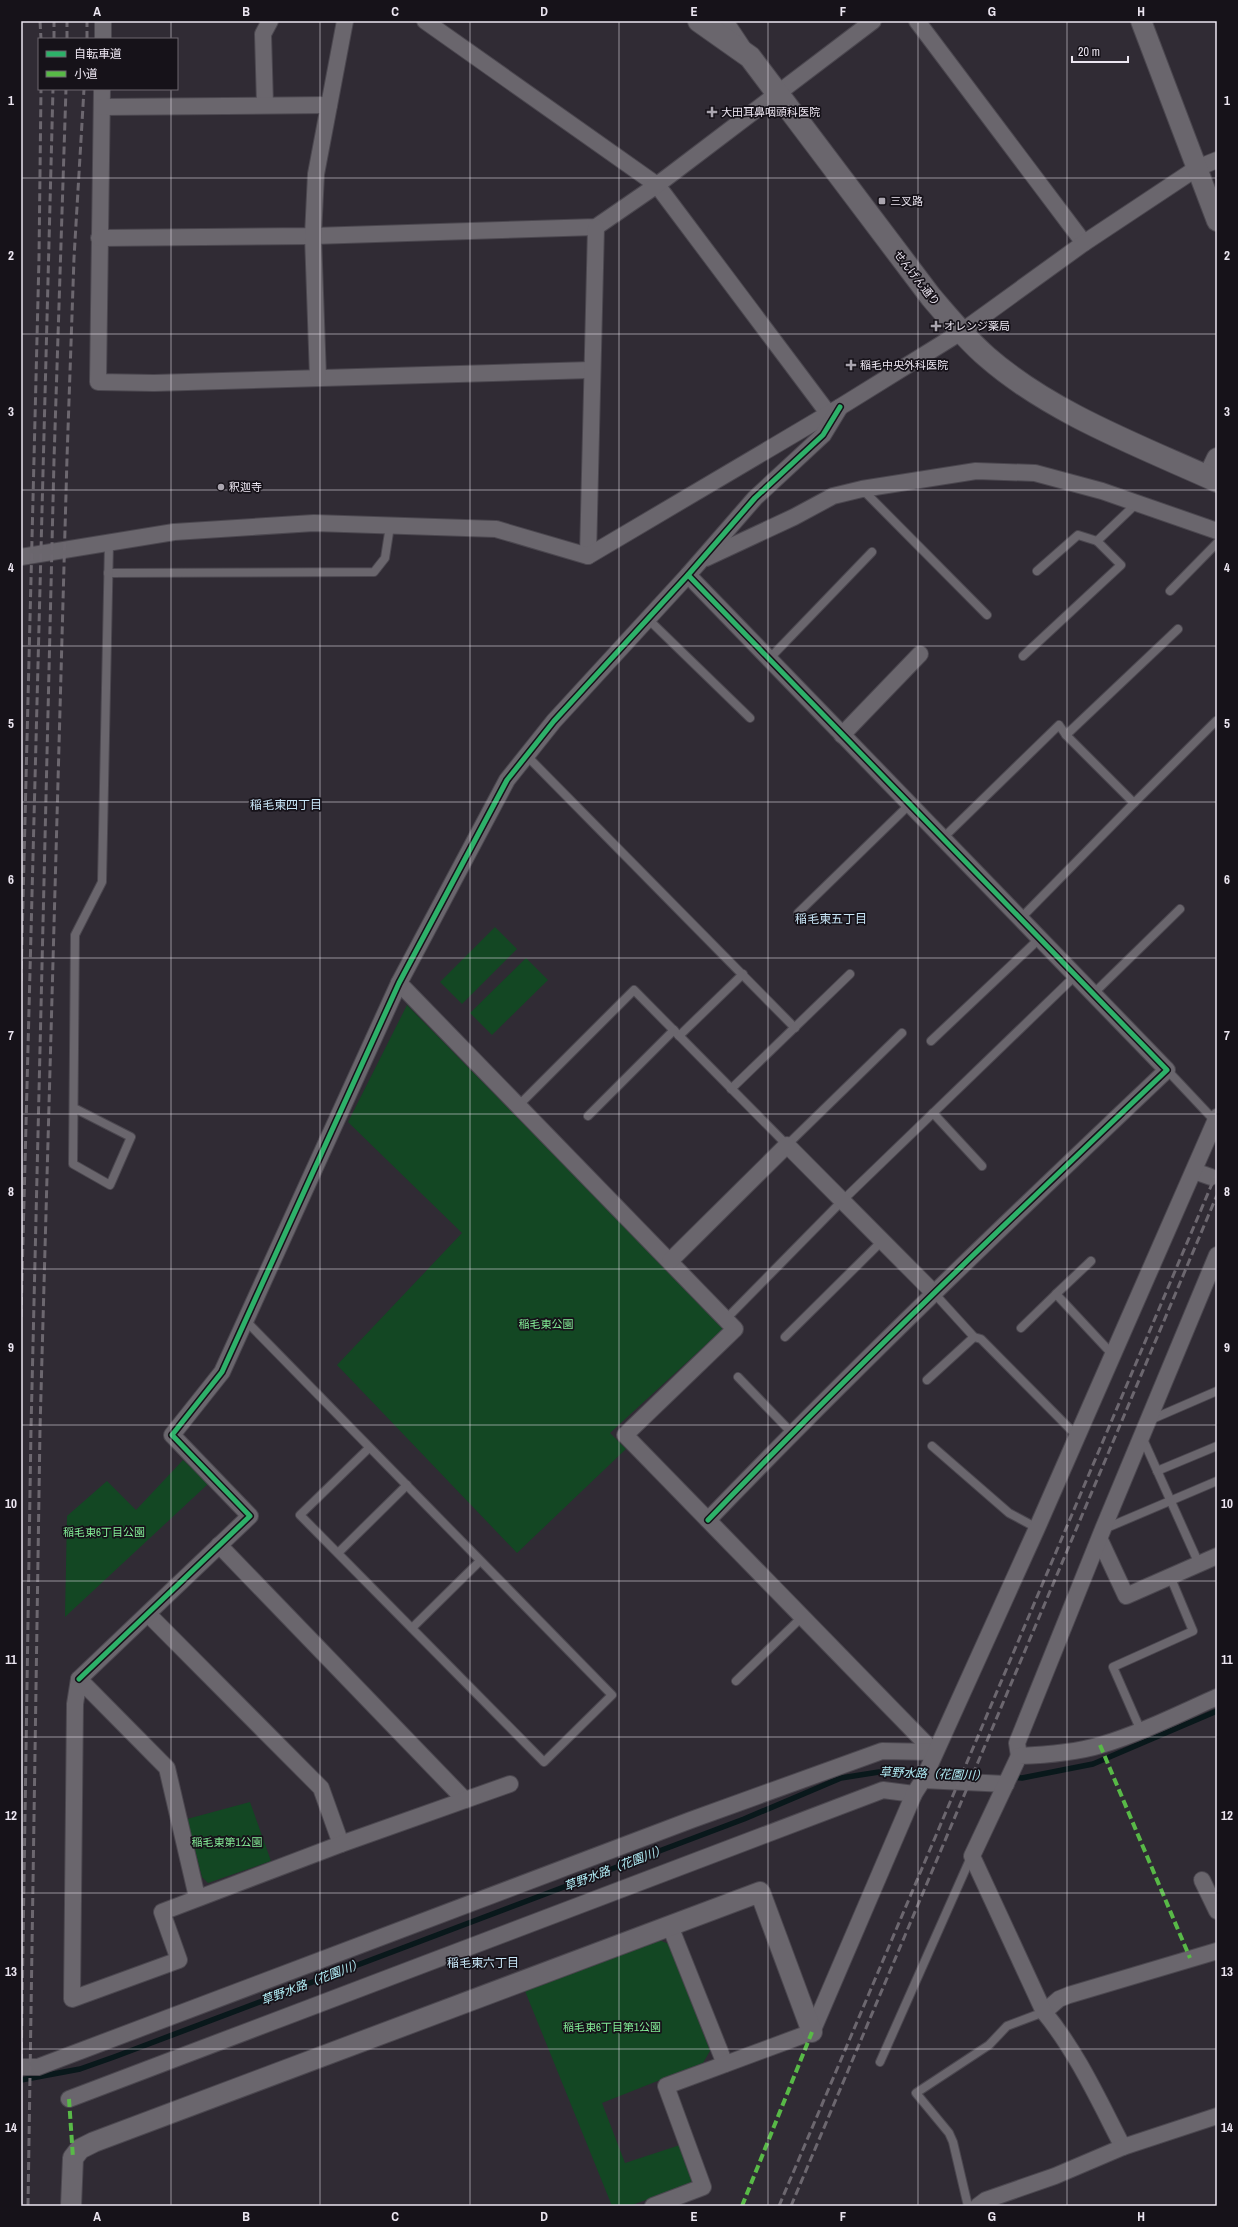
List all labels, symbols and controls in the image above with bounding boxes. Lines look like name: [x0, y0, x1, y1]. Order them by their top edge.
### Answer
text: A: [93, 3, 101, 20]
text: B: [242, 3, 250, 20]
text: C: [391, 3, 399, 20]
text: D: [540, 3, 548, 20]
text: E: [690, 3, 698, 20]
text: F: [840, 3, 847, 20]
text: G: [988, 3, 996, 20]
text: H: [1137, 3, 1145, 20]
legend: [38, 38, 178, 90]
scale bar: [1072, 38, 1128, 64]
text: 20 m: [1078, 44, 1100, 60]
text: 自転車道: [74, 46, 122, 62]
text: 小道: [74, 66, 98, 82]
text: 1: [8, 92, 14, 109]
text: 1: [1224, 92, 1230, 109]
place label: 大田耳鼻咽頭科医院: [721, 105, 820, 119]
marker: 大田耳鼻咽頭科医院: [706, 106, 718, 118]
place label: 三叉路: [890, 194, 923, 208]
marker: 三叉路: [877, 196, 887, 206]
text: 2: [8, 247, 14, 264]
text: 2: [1224, 247, 1230, 264]
street label: せんげん通り: [891, 248, 943, 308]
place label: オレンジ薬局: [944, 319, 1010, 333]
marker: オレンジ薬局: [931, 321, 941, 331]
place label: 稲毛中央外科医院: [860, 358, 948, 372]
marker: 稲毛中央外科医院: [845, 359, 857, 371]
text: 3: [8, 403, 14, 420]
text: 3: [1224, 403, 1230, 420]
place label: 釈迦寺: [229, 480, 262, 494]
marker: 釈迦寺: [216, 482, 226, 492]
text: 4: [8, 559, 14, 576]
text: 4: [1224, 559, 1230, 576]
text: 5: [8, 715, 14, 732]
text: 5: [1224, 715, 1230, 732]
district label: 稲毛東四丁目: [250, 797, 322, 813]
text: 6: [8, 871, 14, 888]
text: 6: [1224, 871, 1230, 888]
district label: 稲毛東五丁目: [795, 911, 867, 927]
text: 7: [8, 1027, 14, 1044]
text: 7: [1224, 1027, 1230, 1044]
text: 8: [8, 1183, 14, 1200]
text: 8: [1224, 1183, 1230, 1200]
park label: 稲毛東公園: [519, 1317, 574, 1331]
text: 9: [8, 1339, 14, 1356]
text: 9: [1224, 1339, 1230, 1356]
text: 10: [5, 1495, 17, 1512]
text: 10: [1221, 1495, 1233, 1512]
park label: 稲毛東6丁目公園: [63, 1525, 145, 1539]
text: 11: [5, 1651, 17, 1668]
text: 11: [1221, 1651, 1233, 1668]
water label: 草野水路（花園川）: [879, 1764, 987, 1784]
text: 12: [5, 1807, 17, 1824]
text: 12: [1221, 1807, 1233, 1824]
park label: 稲毛東第1公園: [191, 1835, 263, 1849]
water label: 草野水路（花園川）: [562, 1841, 668, 1895]
water label: 草野水路（花園川）: [259, 1955, 365, 2009]
district label: 稲毛東六丁目: [447, 1955, 519, 1971]
text: 13: [5, 1963, 17, 1980]
text: 13: [1221, 1963, 1233, 1980]
park label: 稲毛東6丁目第1公園: [563, 2020, 661, 2034]
text: 14: [5, 2119, 17, 2136]
text: 14: [1221, 2119, 1233, 2136]
text: A: [93, 2208, 101, 2225]
text: B: [242, 2208, 250, 2225]
text: C: [391, 2208, 399, 2225]
text: D: [540, 2208, 548, 2225]
text: E: [690, 2208, 698, 2225]
text: F: [840, 2208, 847, 2225]
text: G: [988, 2208, 996, 2225]
text: H: [1137, 2208, 1145, 2225]

